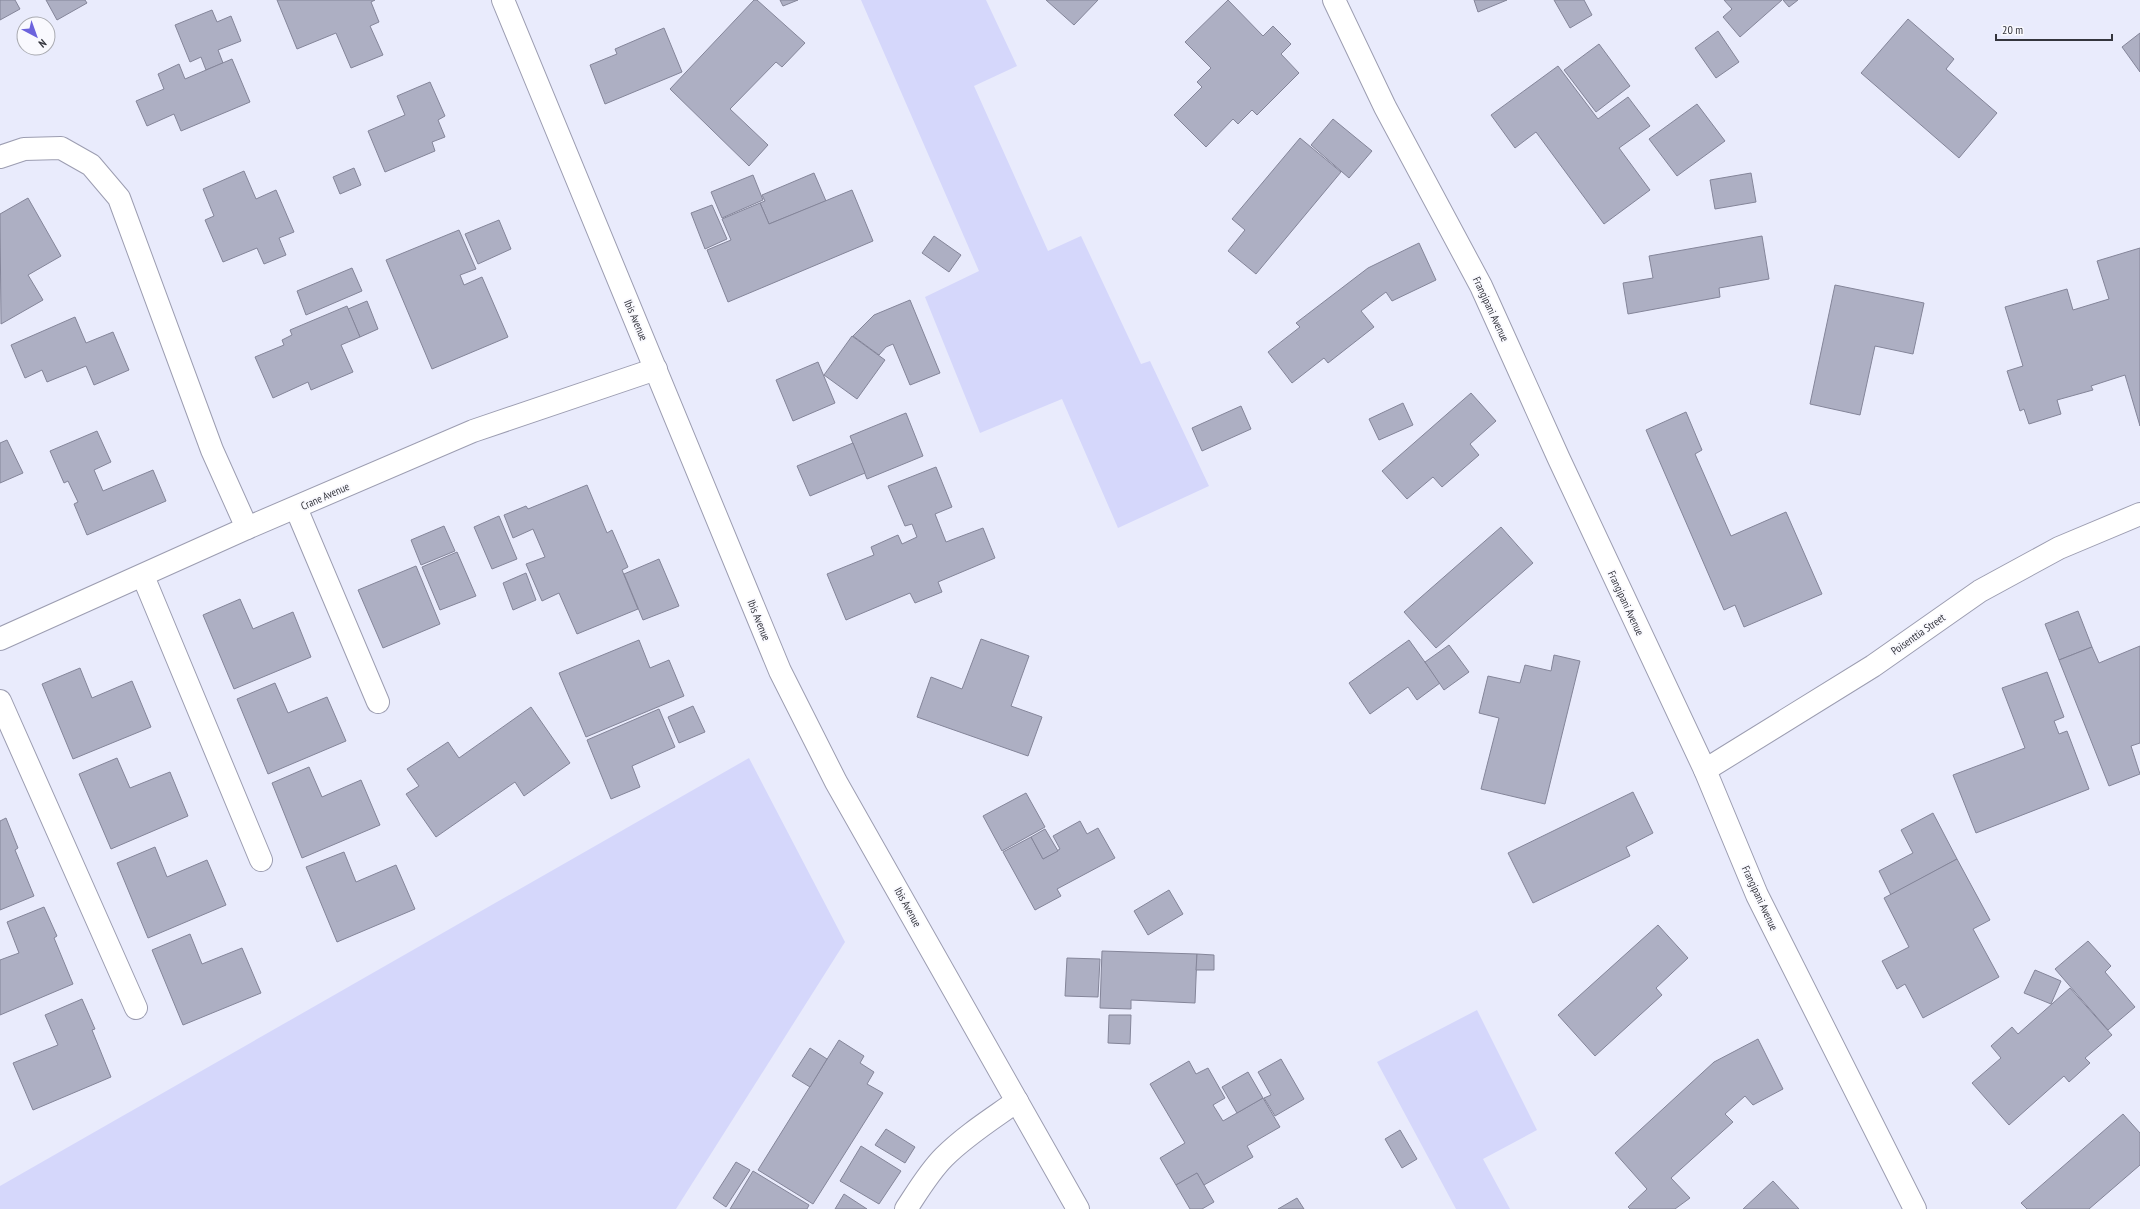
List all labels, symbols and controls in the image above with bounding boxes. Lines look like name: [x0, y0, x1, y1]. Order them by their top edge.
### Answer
north arrow: [16, 16, 56, 56]
scale bar: [1996, 16, 2112, 42]
text: 20 m: [2002, 22, 2023, 37]
text: N: [36, 36, 49, 51]
street label: Frangipani Avenue: [1470, 274, 1512, 344]
street label: Ibis Avenue: [621, 297, 651, 343]
street label: Crane Avenue: [299, 479, 352, 513]
street label: Frangipani Avenue: [1605, 568, 1647, 638]
street label: Ibis Avenue: [744, 597, 774, 643]
street label: Poisenttia Street: [1888, 610, 1948, 658]
street label: Frangipani Avenue: [1739, 863, 1781, 933]
street label: Ibis Avenue: [891, 885, 925, 930]

